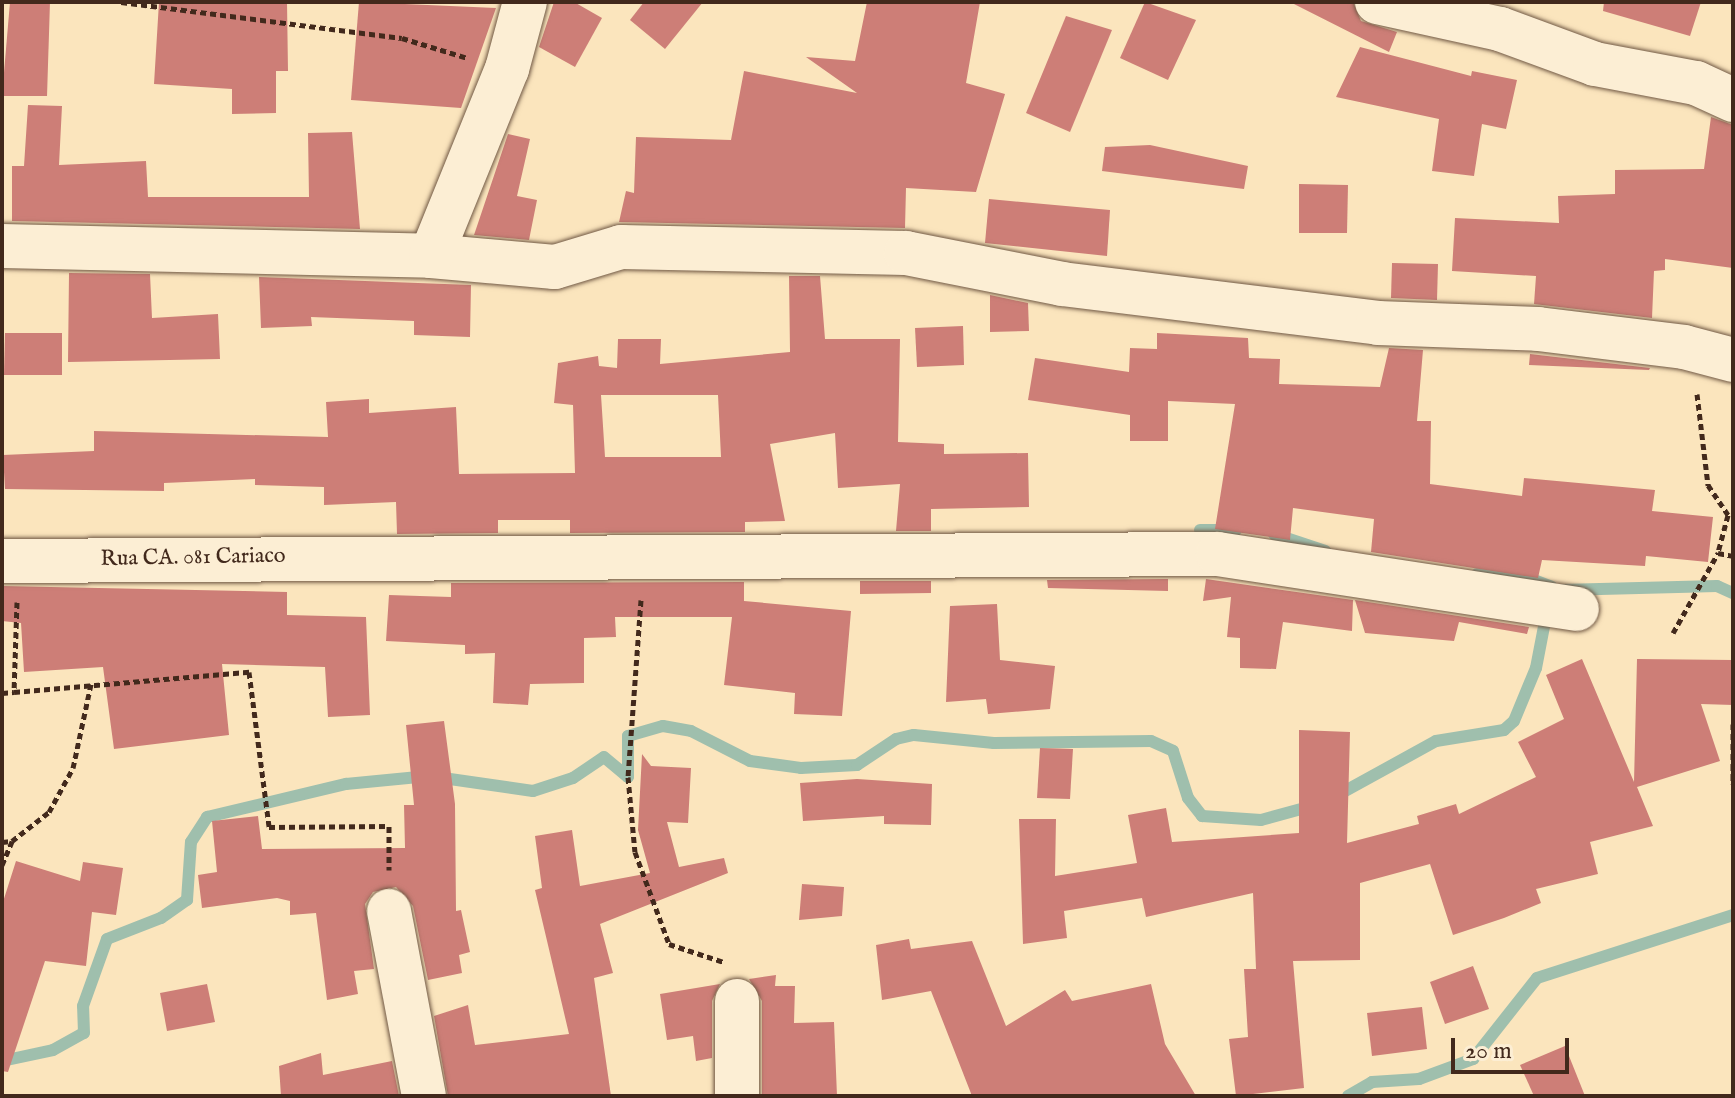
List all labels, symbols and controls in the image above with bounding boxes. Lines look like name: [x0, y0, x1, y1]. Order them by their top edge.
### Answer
street label: Rua CA. 081 Cariaco: [100, 543, 286, 573]
scale bar: [1455, 1022, 1573, 1072]
text: 20 m: [1465, 1036, 1512, 1067]

